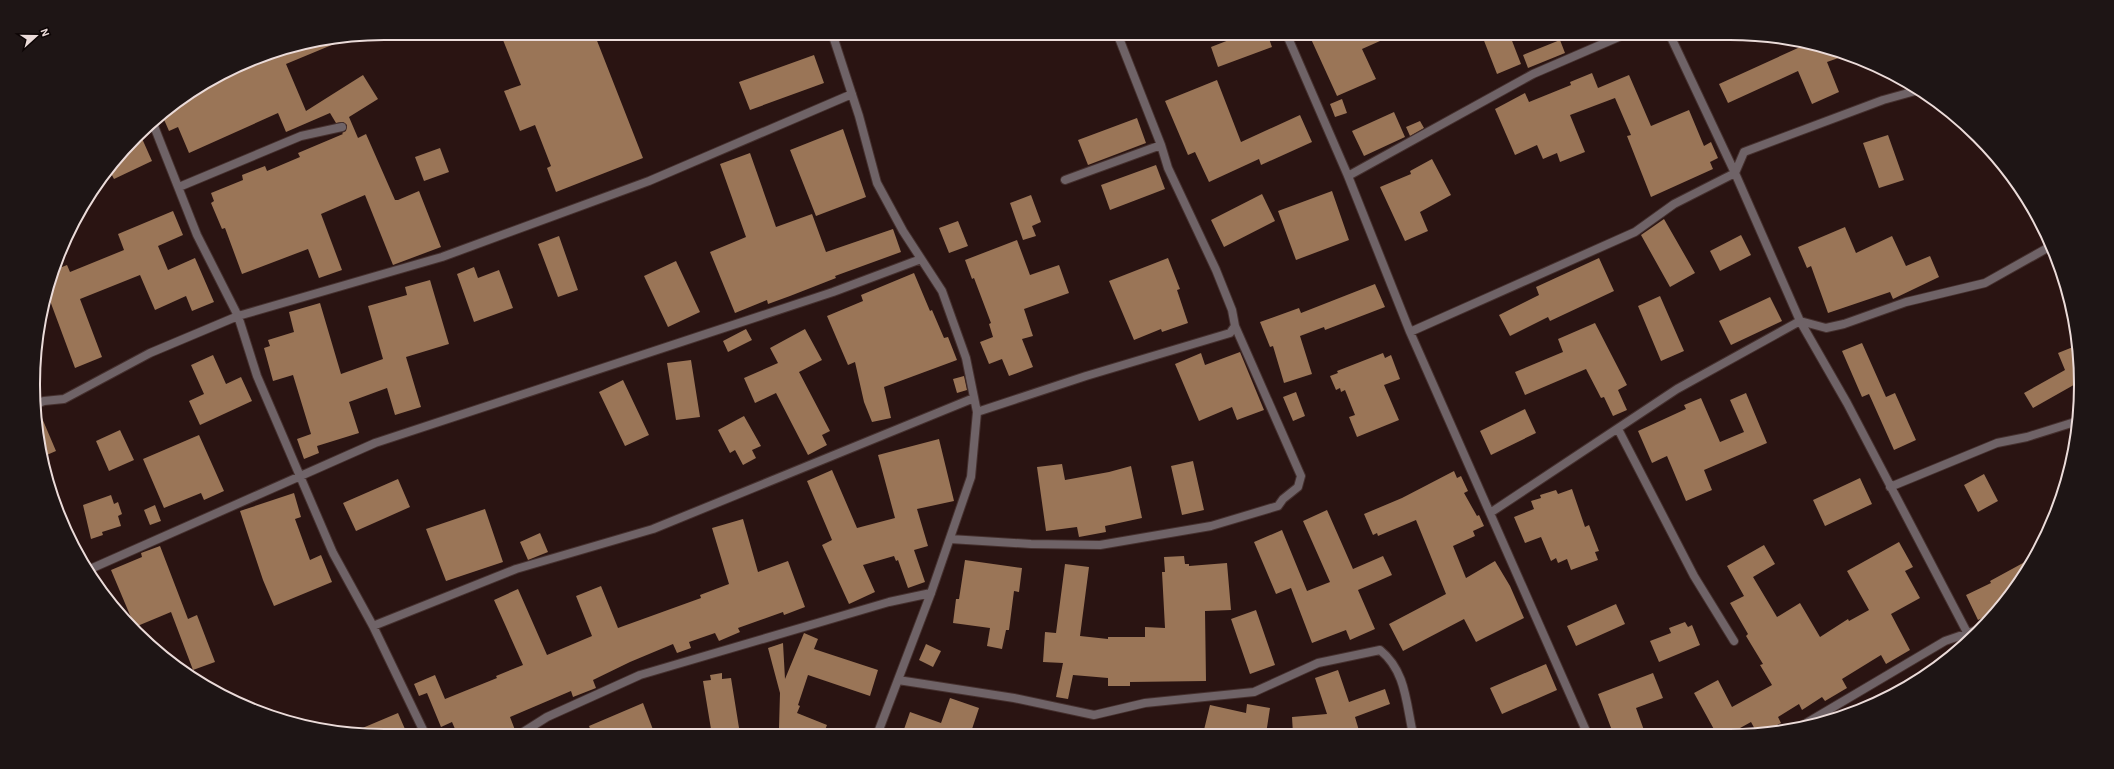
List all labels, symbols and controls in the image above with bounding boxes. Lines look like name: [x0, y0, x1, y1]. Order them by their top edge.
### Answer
north arrow: [16, 16, 56, 56]
text: N: [38, 27, 51, 38]

